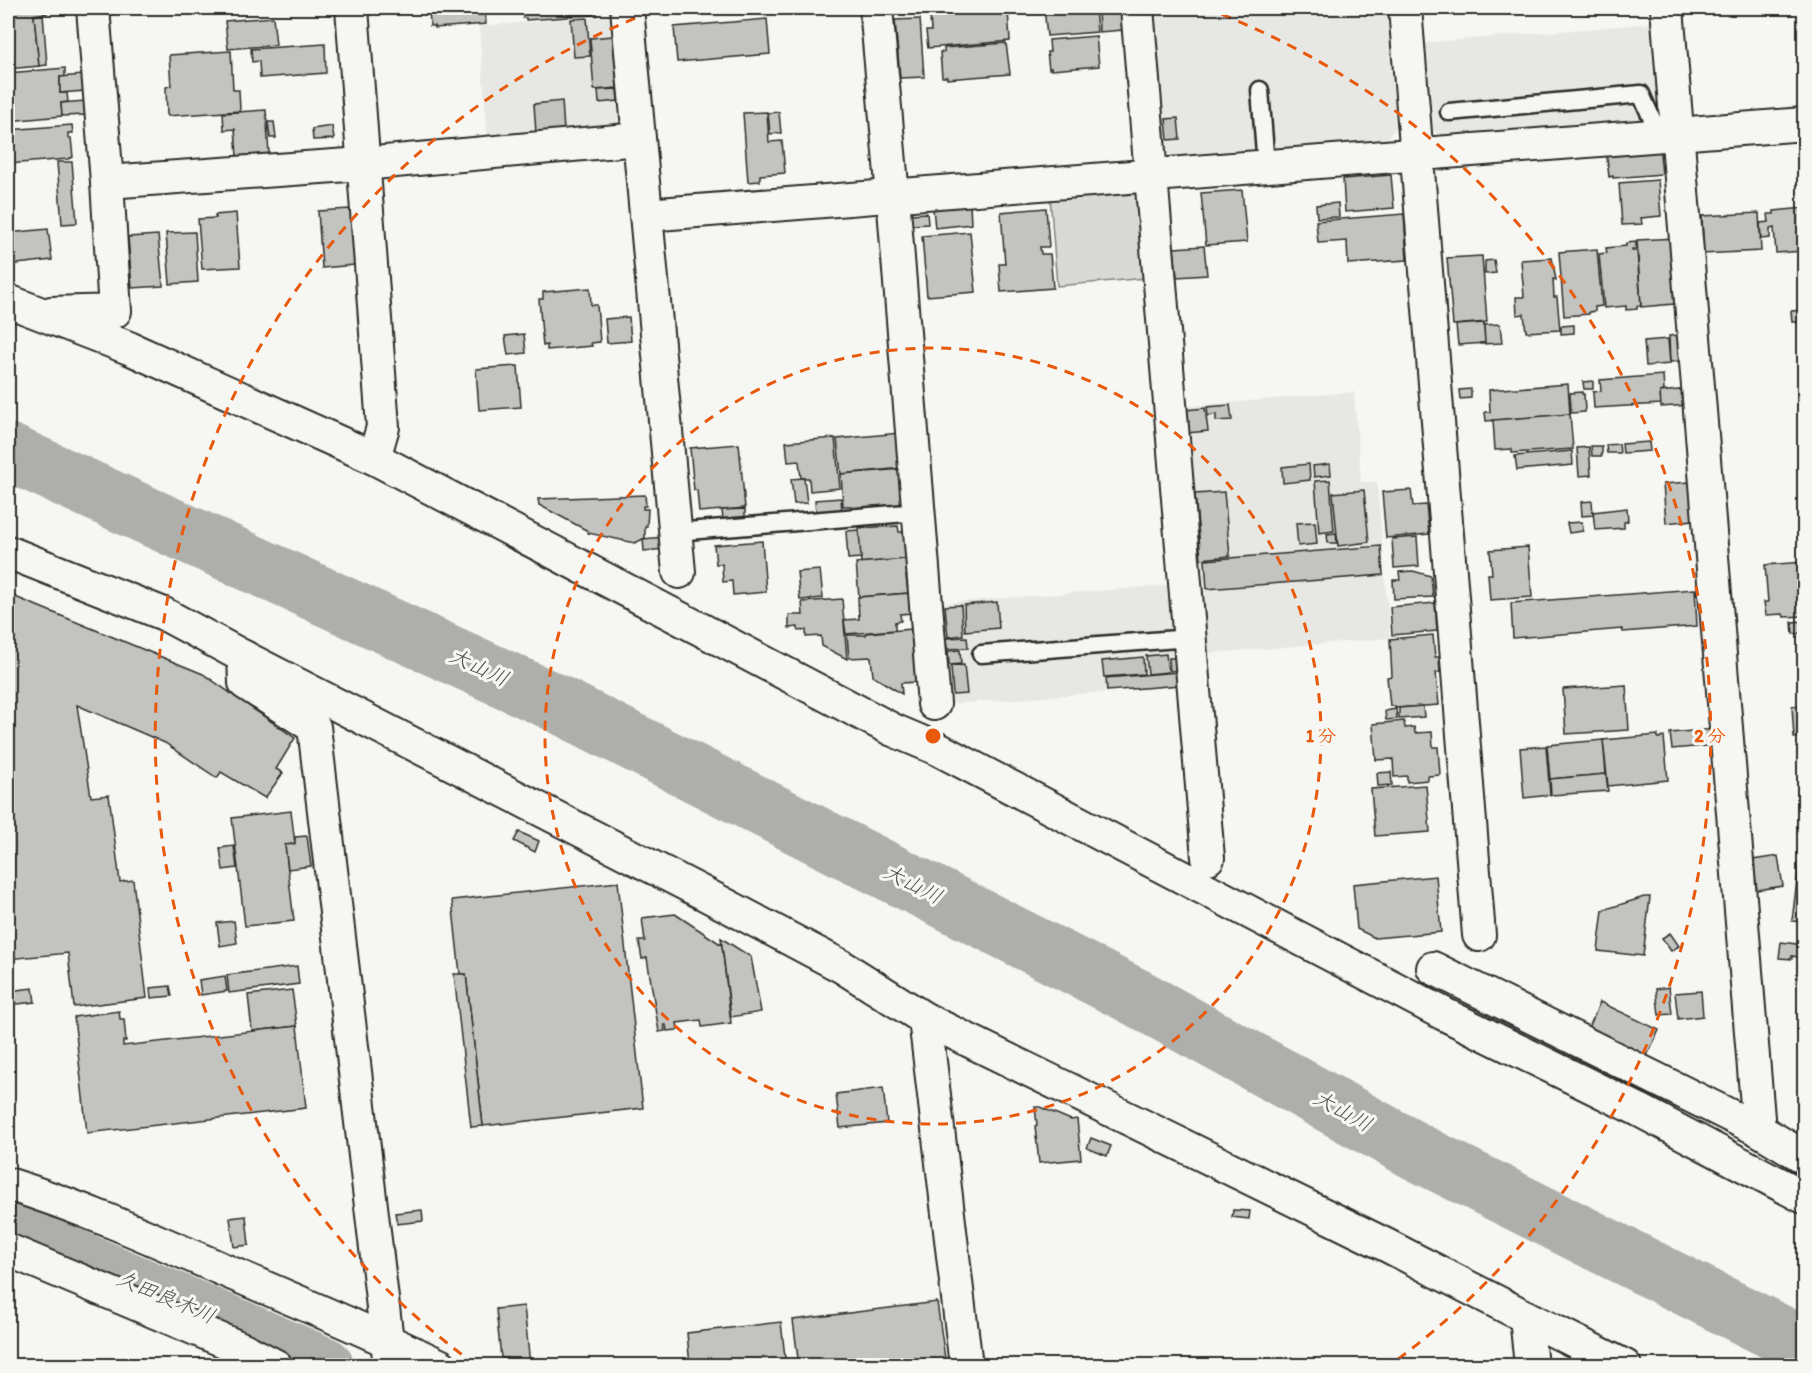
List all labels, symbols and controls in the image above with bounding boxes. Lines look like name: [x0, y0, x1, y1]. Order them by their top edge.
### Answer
water label: 大山川: [445, 642, 513, 691]
text: 1 分: [1306, 725, 1336, 747]
text: 2 分: [1694, 725, 1726, 747]
centre of rings: [923, 726, 943, 746]
water label: 大山川: [879, 858, 947, 909]
water label: 大山川: [1310, 1084, 1377, 1137]
water label: 久田良木川: [113, 1265, 219, 1329]

